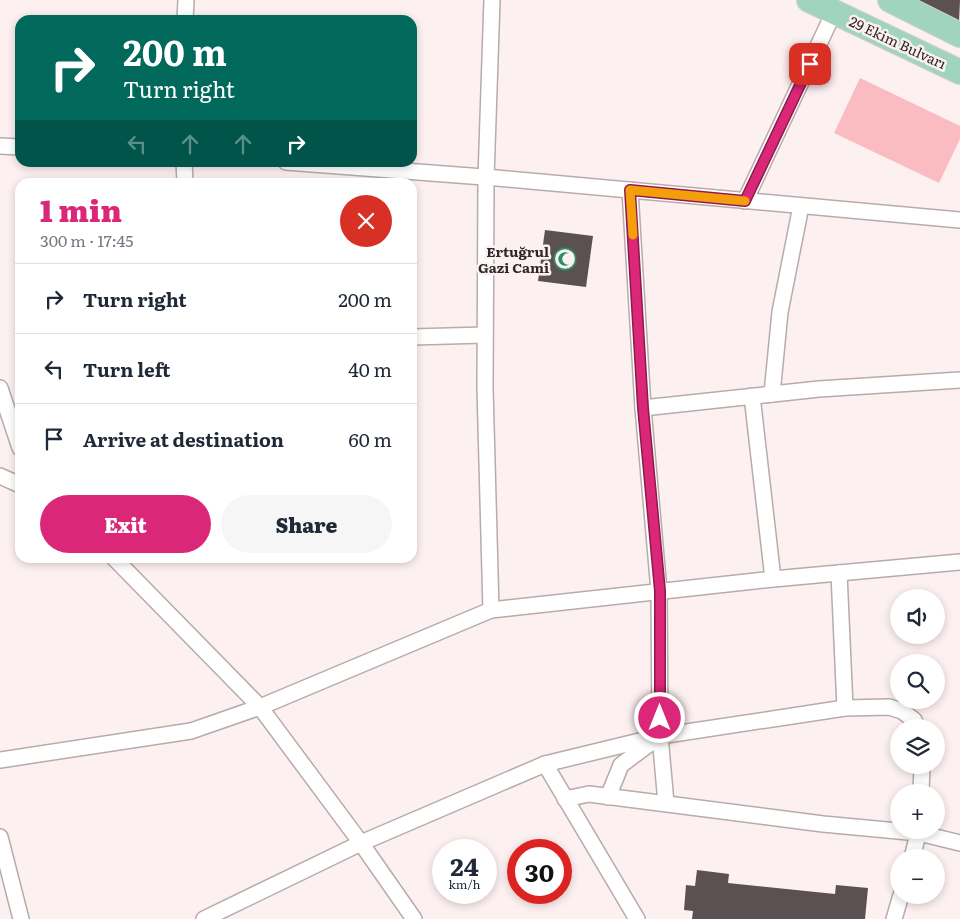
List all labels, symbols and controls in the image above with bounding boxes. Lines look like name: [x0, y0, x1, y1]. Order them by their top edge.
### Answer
street label: 29 Ekim Bulvarı: [846, 11, 950, 73]
text: 200 m: [123, 25, 227, 77]
icon: right: [40, 35, 105, 100]
pin: [789, 43, 831, 85]
icon: arrive: [796, 50, 824, 78]
text: Turn right: [123, 72, 235, 105]
icon: left: [123, 130, 151, 158]
icon: ahead: [176, 130, 204, 158]
icon: ahead: [229, 130, 257, 158]
icon: right: [282, 130, 310, 158]
text: 1 min: [40, 187, 122, 231]
button: close: [340, 195, 392, 247]
text: 300 m · 17:45: [40, 228, 133, 252]
place label: Ertuğrul Gazi Cami: [478, 241, 549, 277]
mosque icon: Ertuğrul Gazi Cami: [553, 247, 577, 271]
icon: right: [40, 285, 68, 313]
text: Turn right: [83, 285, 187, 313]
text: 200 m: [338, 285, 392, 313]
icon: left: [40, 355, 68, 383]
text: Turn left: [83, 355, 170, 383]
text: 40 m: [348, 355, 392, 383]
icon: arrive: [40, 425, 68, 453]
text: Arrive at destination: [83, 425, 284, 453]
text: 60 m: [349, 425, 392, 453]
button: Exit: [40, 495, 211, 553]
button: Share: [221, 495, 392, 553]
map controls: [890, 589, 945, 904]
button: sound: [890, 589, 945, 644]
button: search: [890, 654, 945, 709]
position arrow: [633, 691, 685, 743]
button: layers: [890, 719, 945, 774]
button: +: [890, 784, 945, 839]
speed limit sign: 30: [507, 839, 572, 904]
text: 24: [450, 847, 479, 884]
button: −: [890, 849, 945, 904]
text: km/h: [449, 875, 480, 893]

